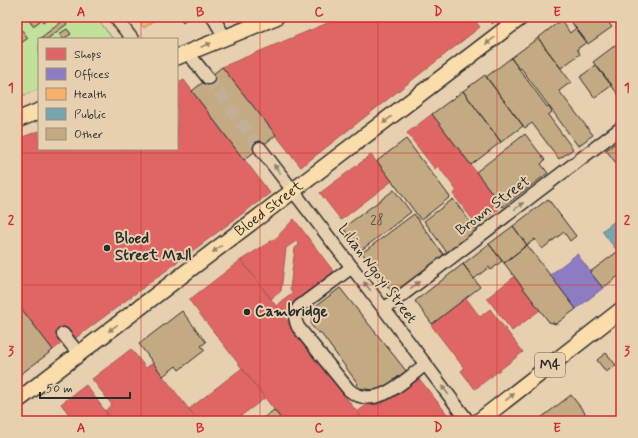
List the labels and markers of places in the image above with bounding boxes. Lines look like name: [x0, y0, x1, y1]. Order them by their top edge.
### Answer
place label: Bloed Street Mall: [115, 229, 192, 266]
marker: Bloed Street Mall: [102, 243, 112, 253]
place label: Cambridge: [255, 302, 327, 324]
marker: Cambridge: [242, 307, 252, 317]

